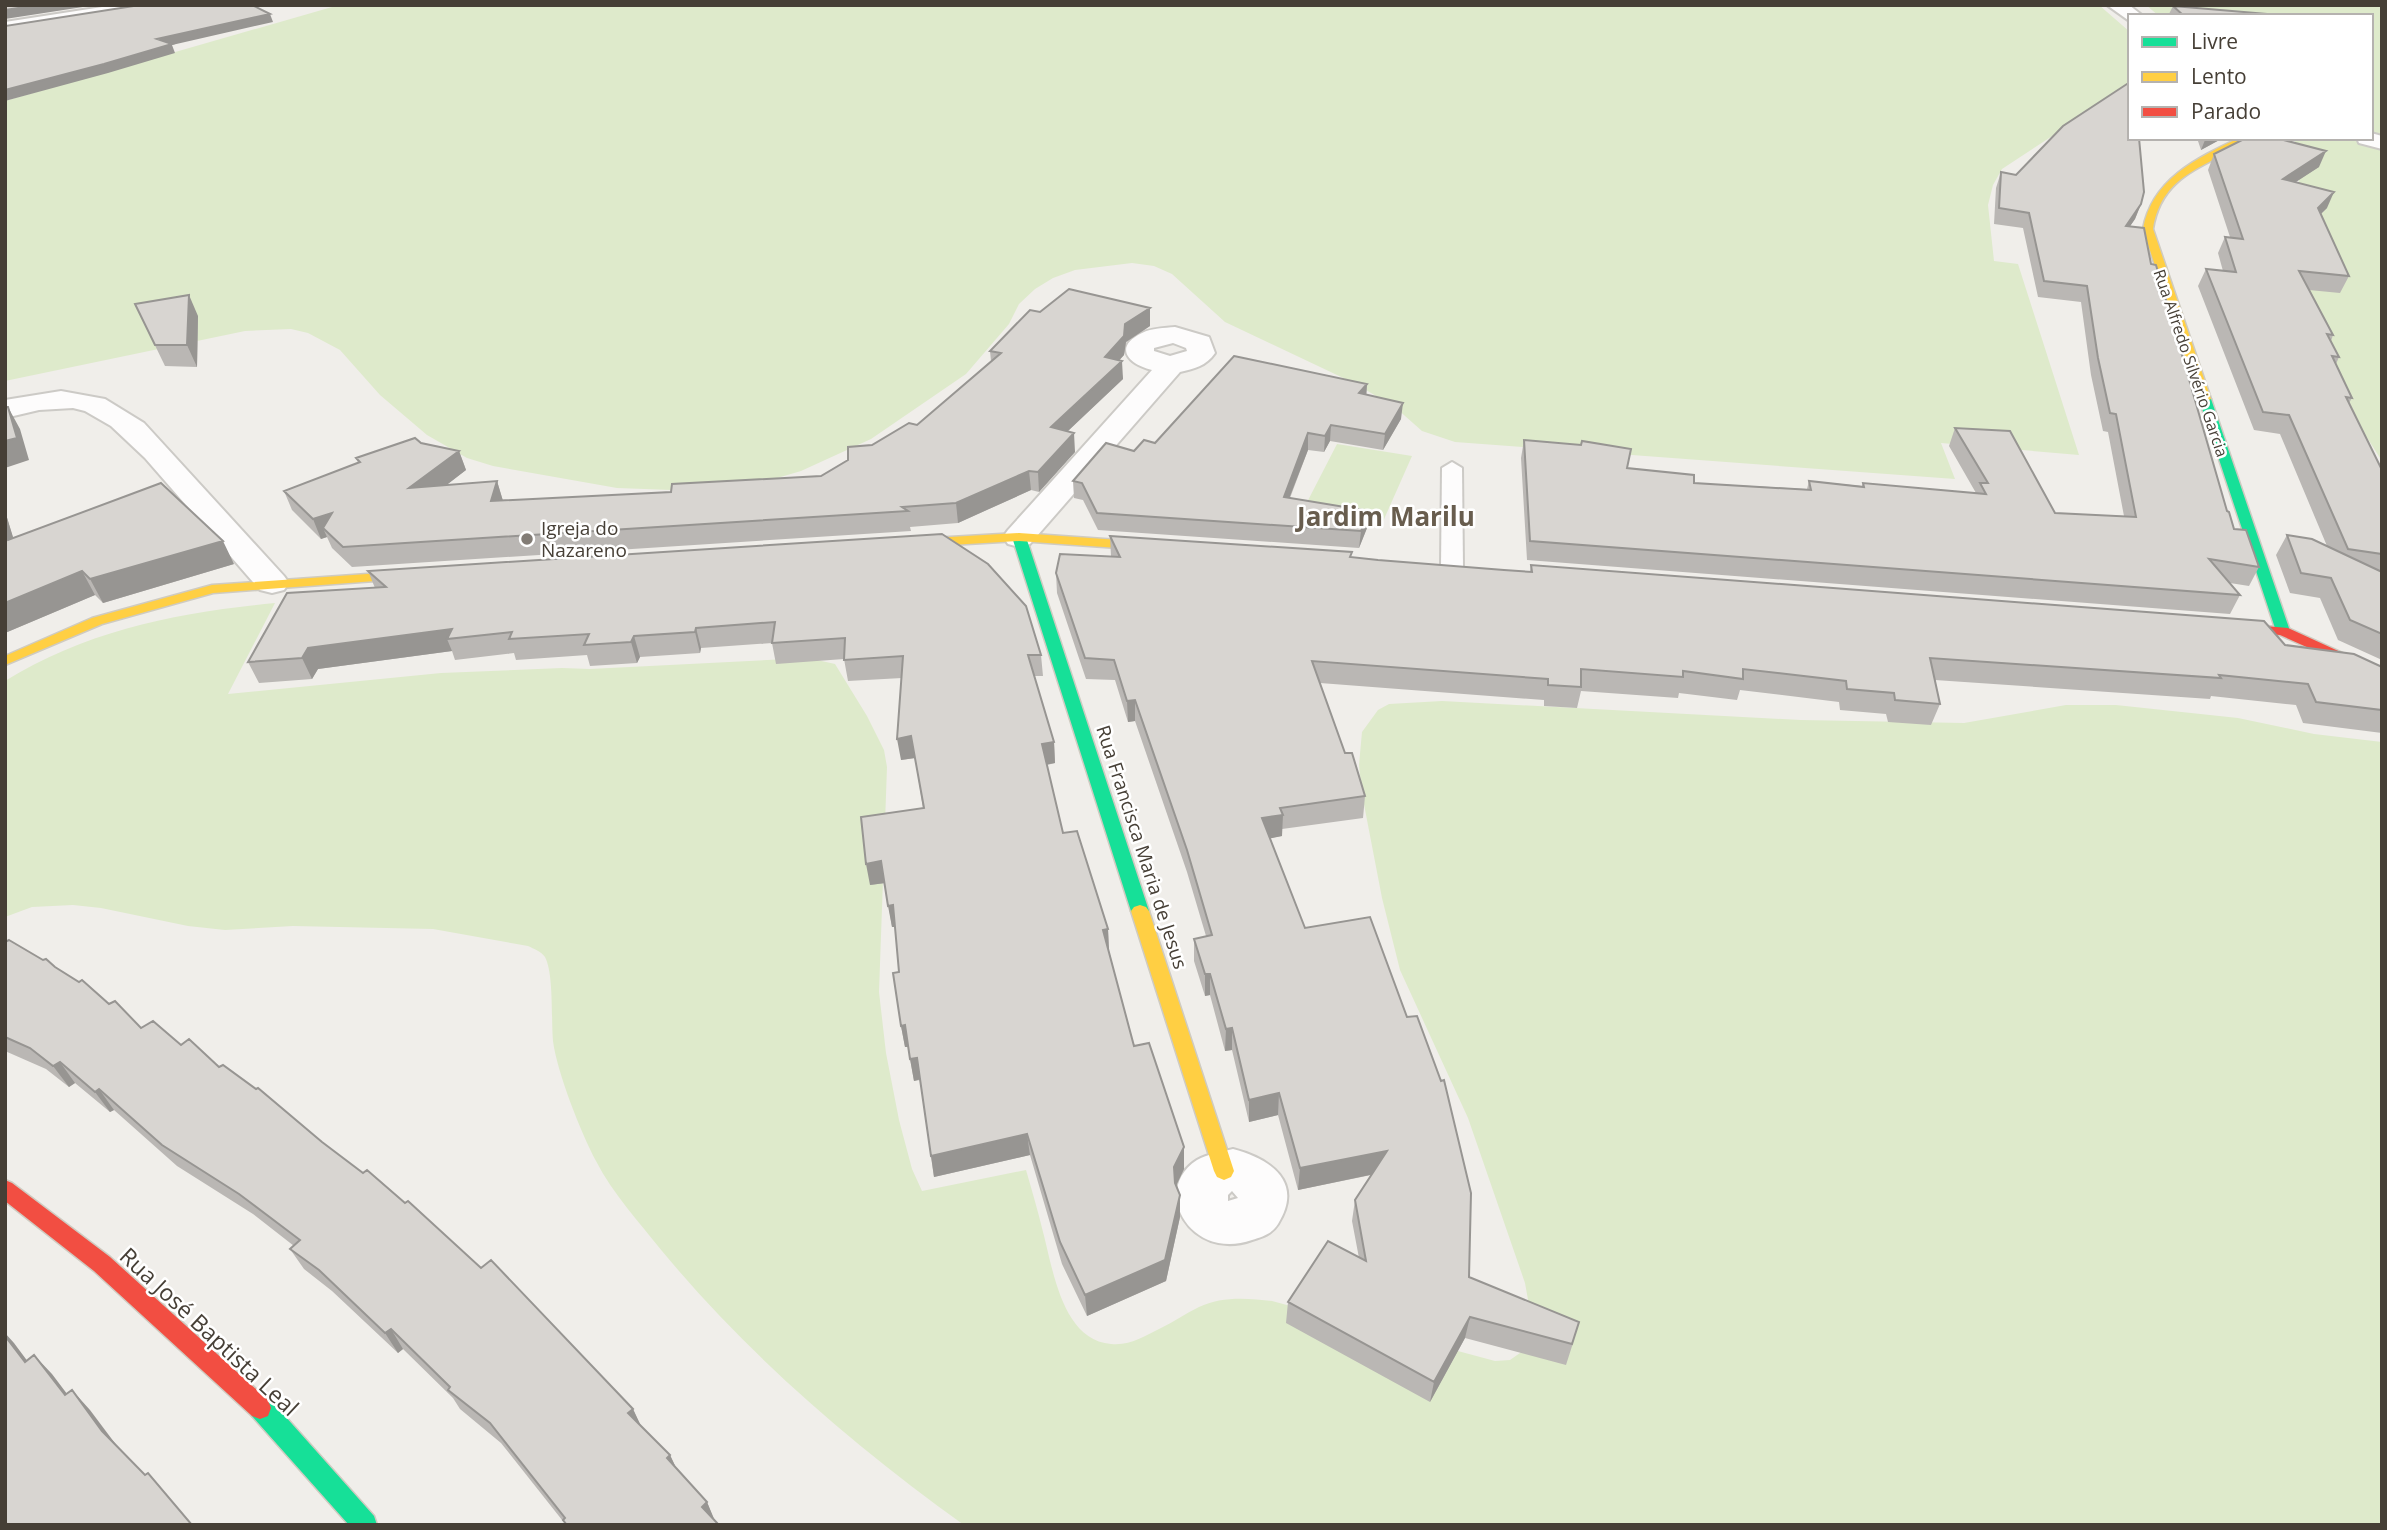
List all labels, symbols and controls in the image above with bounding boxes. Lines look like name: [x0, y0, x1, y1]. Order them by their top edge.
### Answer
legend: [2128, 14, 2373, 140]
text: Livre: [2191, 27, 2238, 55]
text: Lento: [2191, 62, 2247, 90]
text: Parado: [2191, 97, 2261, 125]
street label: Rua Alfredo Silvério Garcia: [2148, 266, 2234, 460]
district label: Jardim Marilu: [1295, 498, 1475, 534]
place label: Igreja do Nazareno: [541, 515, 627, 563]
marker: Igreja do Nazareno: [519, 531, 535, 547]
street label: Rua Francisca Maria de Jesus: [1090, 722, 1194, 972]
street label: Rua José Baptista Leal: [113, 1240, 306, 1423]

